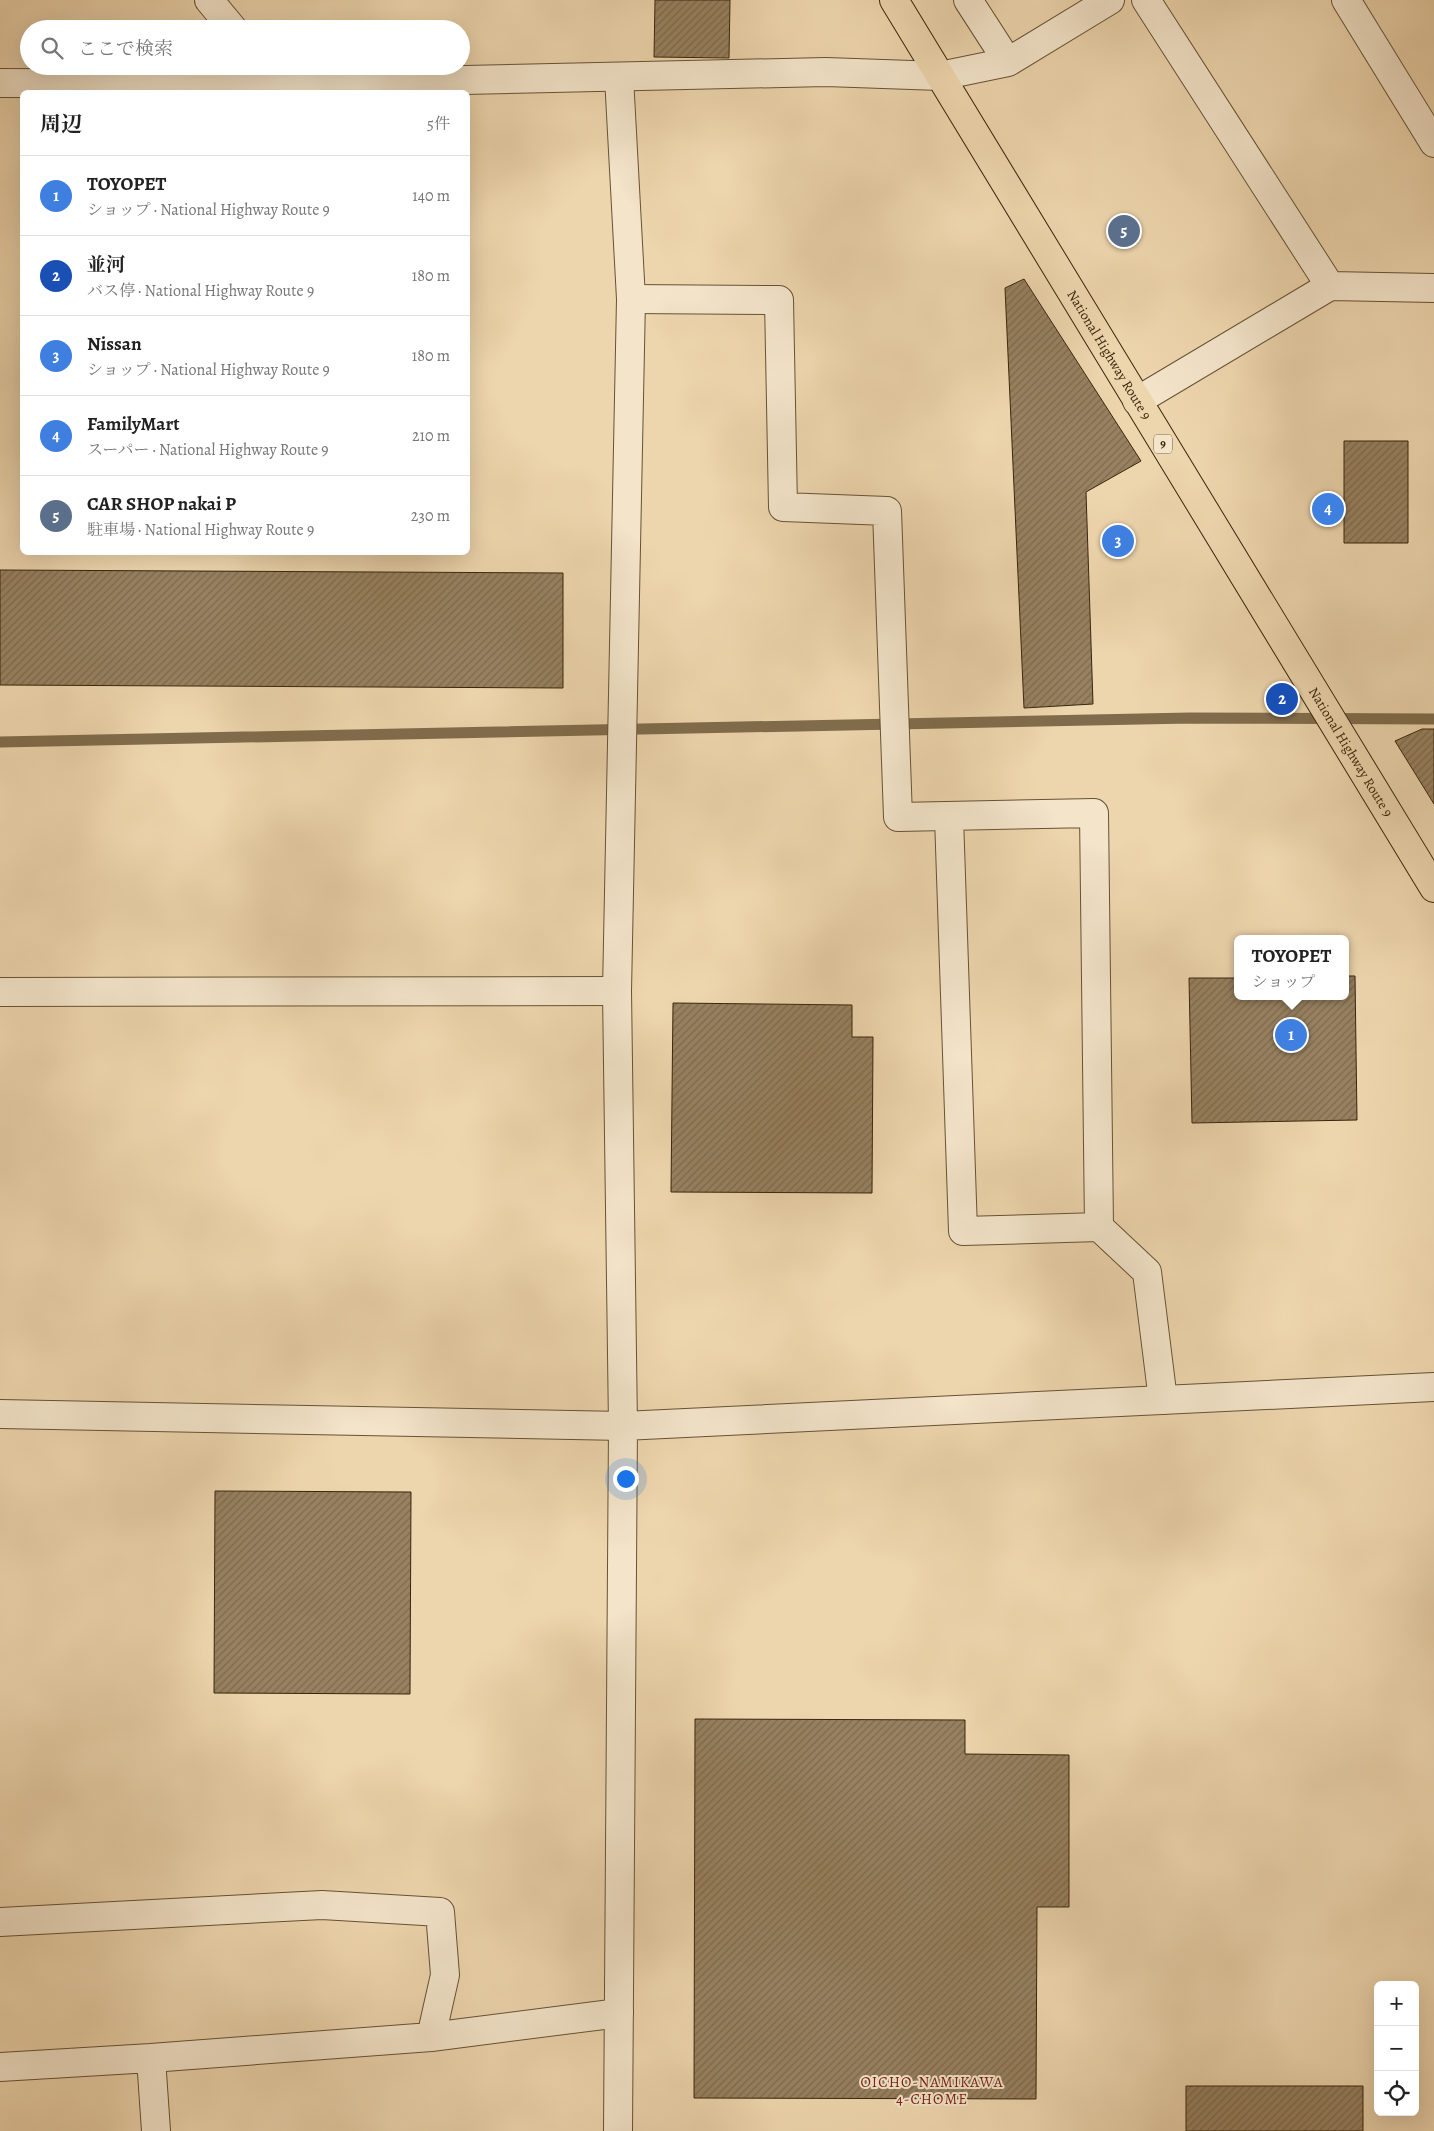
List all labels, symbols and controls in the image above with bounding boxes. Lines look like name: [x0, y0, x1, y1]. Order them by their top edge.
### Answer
search box: [20, 20, 470, 75]
icon: search: [38, 34, 66, 62]
text: ここで検索: [78, 36, 173, 62]
text: 周辺: [40, 110, 82, 138]
text: 5件: [427, 113, 450, 135]
text: TOYOPET: [87, 171, 166, 197]
text: 1: [53, 185, 59, 207]
text: 140 m: [412, 185, 450, 207]
text: ショップ · National Highway Route 9: [87, 199, 330, 221]
pin: 5: [1108, 212, 1140, 250]
text: 並河: [87, 252, 125, 278]
text: 2: [52, 265, 60, 287]
text: 180 m: [412, 265, 450, 287]
text: バス停 · National Highway Route 9: [87, 280, 314, 302]
street label: National Highway Route 9: [1062, 286, 1156, 423]
text: Nissan: [87, 331, 142, 357]
text: 3: [53, 345, 59, 367]
text: 180 m: [412, 345, 450, 367]
text: ショップ · National Highway Route 9: [87, 359, 330, 381]
text: FamilyMart: [87, 411, 180, 437]
text: 4: [52, 425, 60, 447]
text: 210 m: [412, 425, 450, 447]
road number: 9: [1154, 434, 1172, 454]
text: スーパー · National Highway Route 9: [87, 439, 329, 461]
pin: 4: [1312, 490, 1344, 528]
text: CAR SHOP nakai P: [87, 491, 236, 517]
text: 5: [53, 505, 59, 527]
text: 230 m: [411, 505, 450, 527]
text: 駐車場 · National Highway Route 9: [87, 519, 314, 541]
pin: 3: [1102, 522, 1134, 560]
pin: 2: [1266, 680, 1298, 718]
street label: National Highway Route 9: [1304, 684, 1398, 821]
popup: [1234, 935, 1349, 1000]
text: TOYOPET: [1252, 943, 1331, 969]
text: ショップ: [1252, 971, 1316, 993]
pin: 1: [1275, 1016, 1307, 1054]
your location: [613, 1466, 639, 1492]
map controls: [1374, 1981, 1419, 2116]
button: +: [1374, 1981, 1419, 2026]
button: −: [1374, 2026, 1419, 2071]
button: locate: [1374, 2071, 1419, 2116]
district label: OICHO-NAMIKAWA 4-CHOME: [860, 2072, 1004, 2109]

